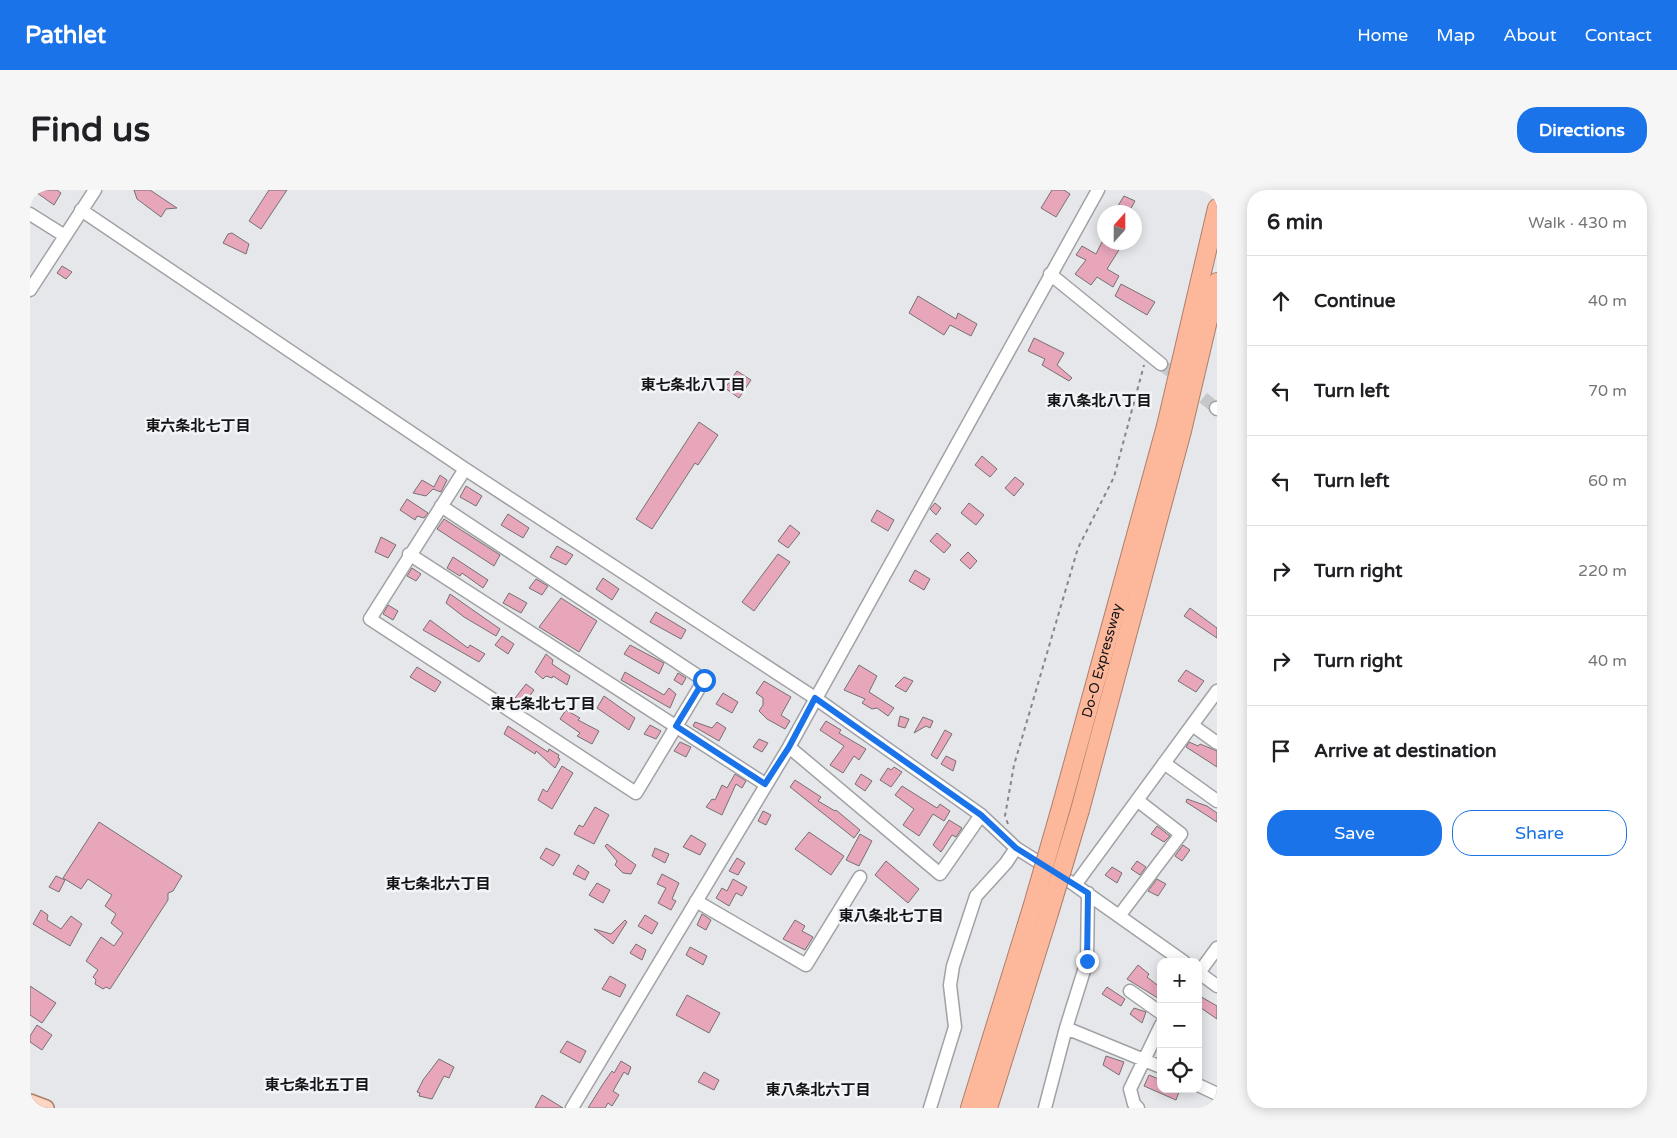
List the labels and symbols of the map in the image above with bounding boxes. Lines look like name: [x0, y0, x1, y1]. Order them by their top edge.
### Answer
north arrow: [1097, 205, 1142, 250]
district label: 東七条北八丁目: [640, 376, 746, 394]
district label: 東八条北八丁目: [1046, 392, 1152, 410]
district label: 東六条北七丁目: [145, 417, 251, 435]
street label: Do-O Expressway: [1078, 601, 1125, 719]
route start: [693, 669, 716, 692]
district label: 東七条北七丁目: [490, 695, 596, 713]
district label: 東七条北六丁目: [385, 875, 491, 893]
district label: 東八条北七丁目: [838, 907, 944, 925]
route end: [1076, 950, 1099, 973]
district label: 東七条北五丁目: [264, 1076, 370, 1094]
district label: 東八条北六丁目: [765, 1081, 871, 1099]

